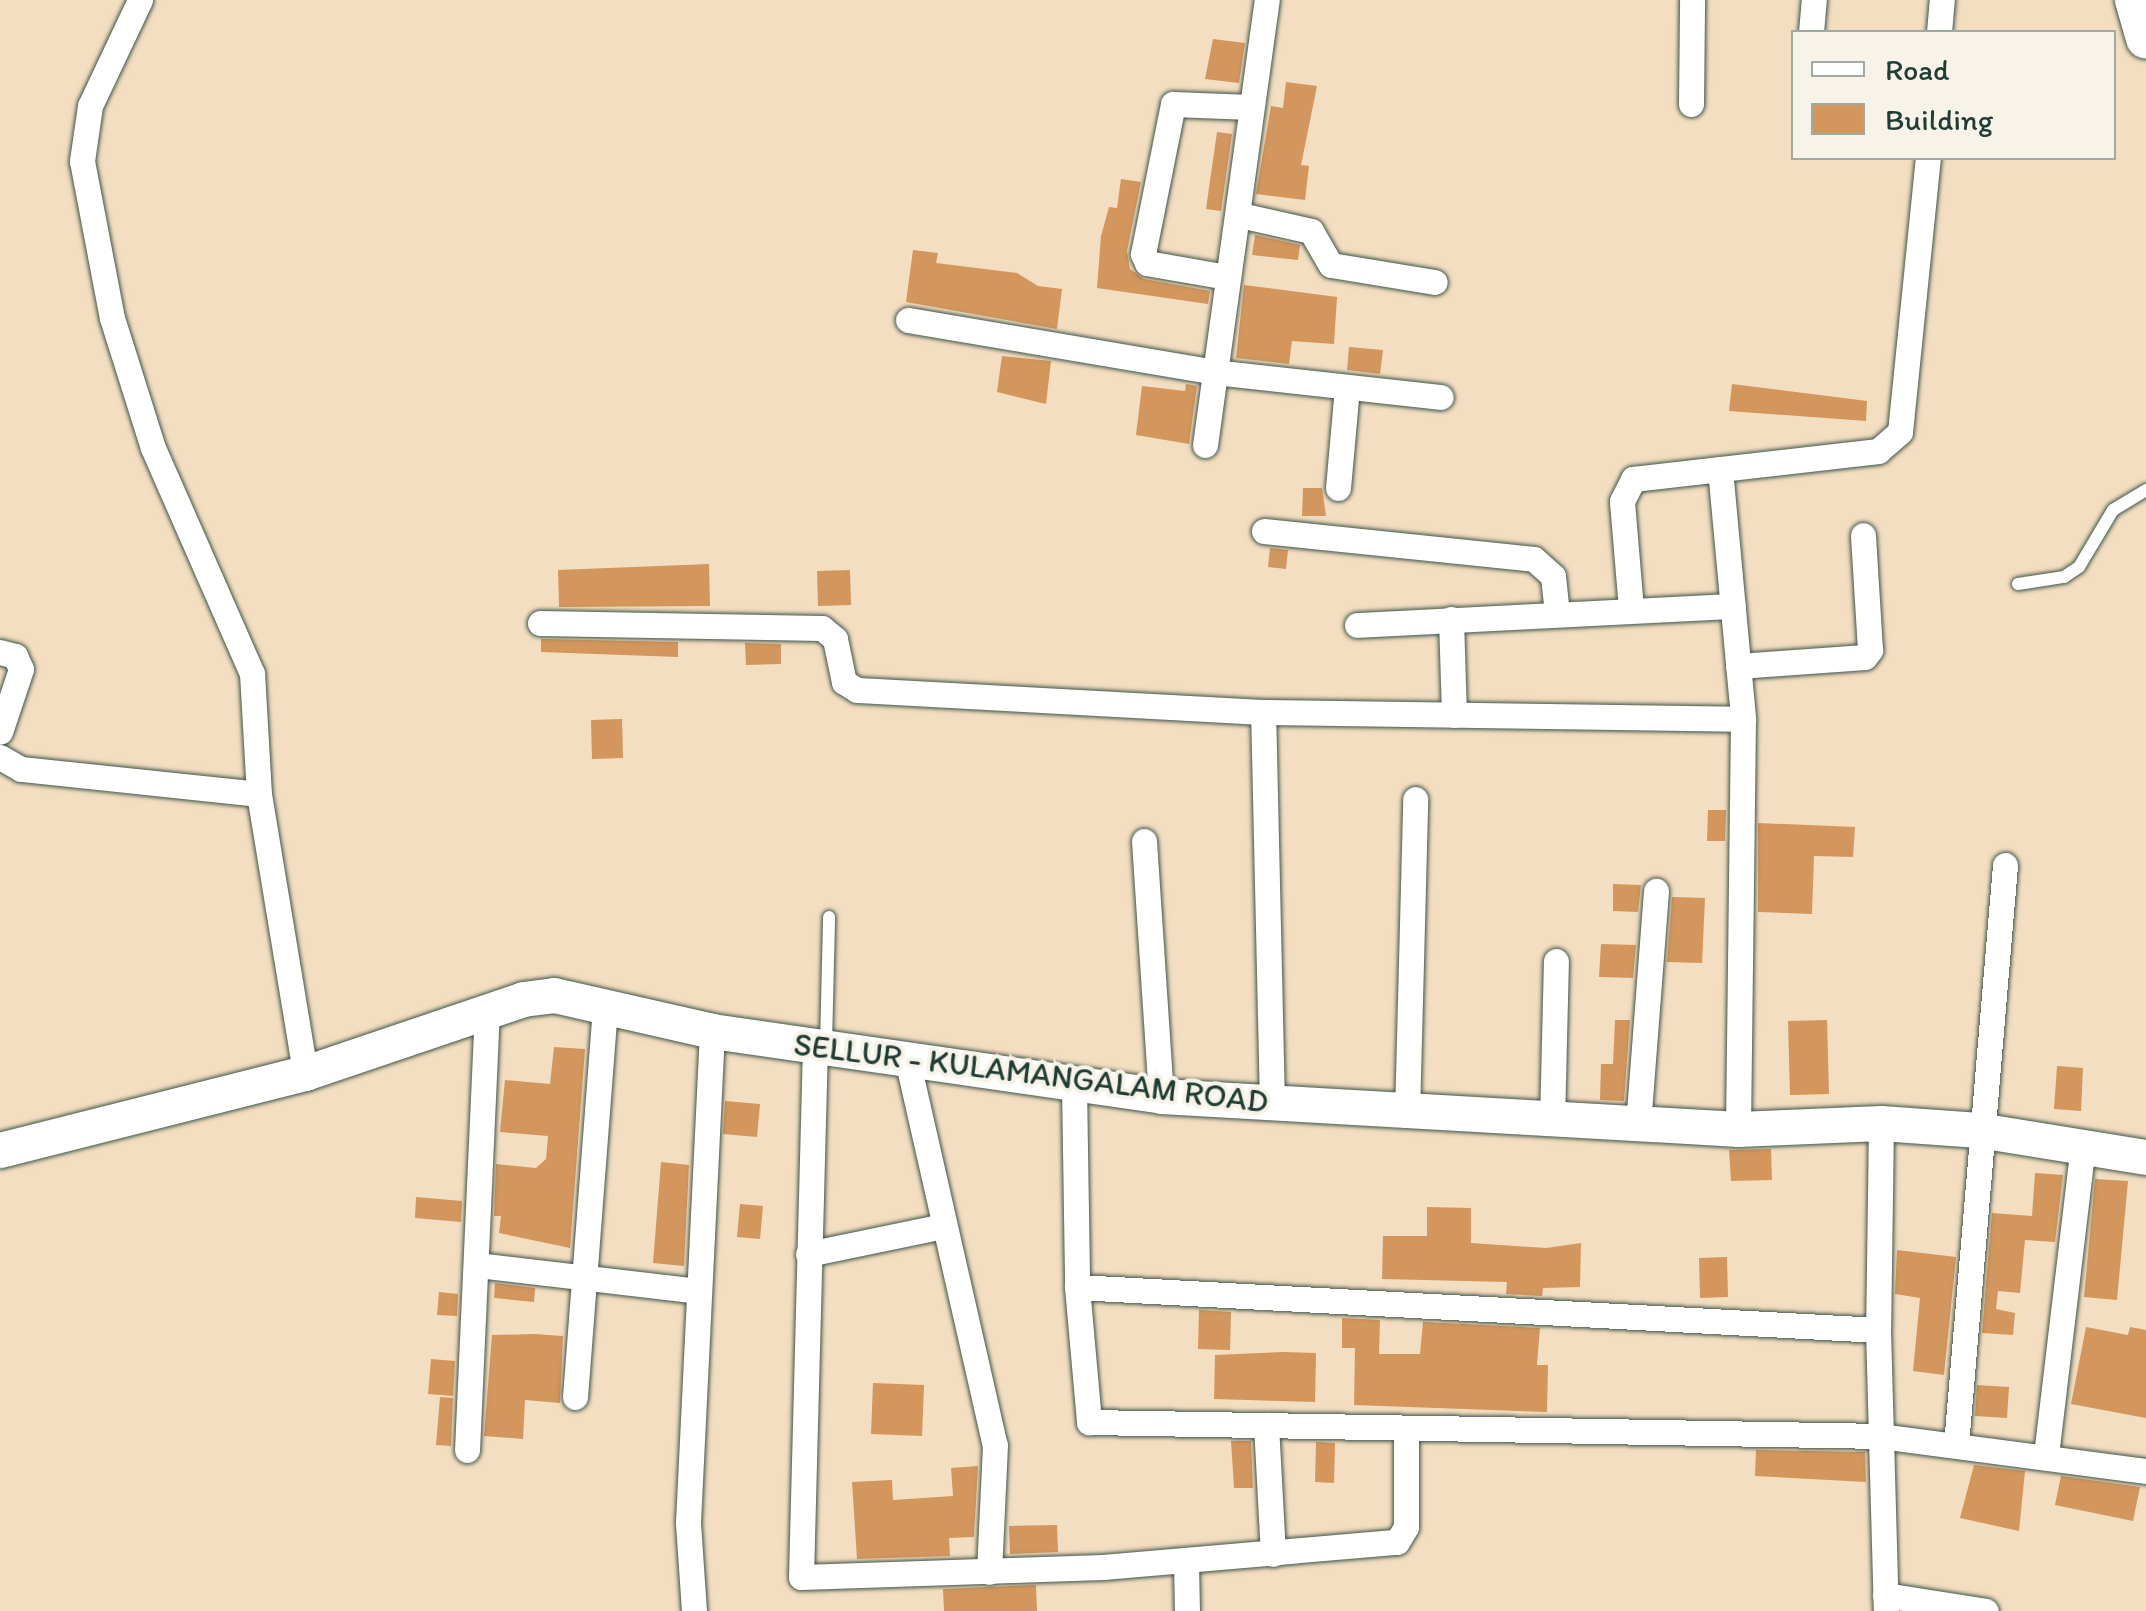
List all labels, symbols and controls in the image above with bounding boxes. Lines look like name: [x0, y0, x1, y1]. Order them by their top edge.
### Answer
legend: [1791, 30, 2116, 160]
text: Road: [1885, 51, 1950, 88]
text: Building: [1885, 101, 1993, 138]
street label: SELLUR - KULAMANGALAM ROAD: [792, 1025, 1270, 1121]

